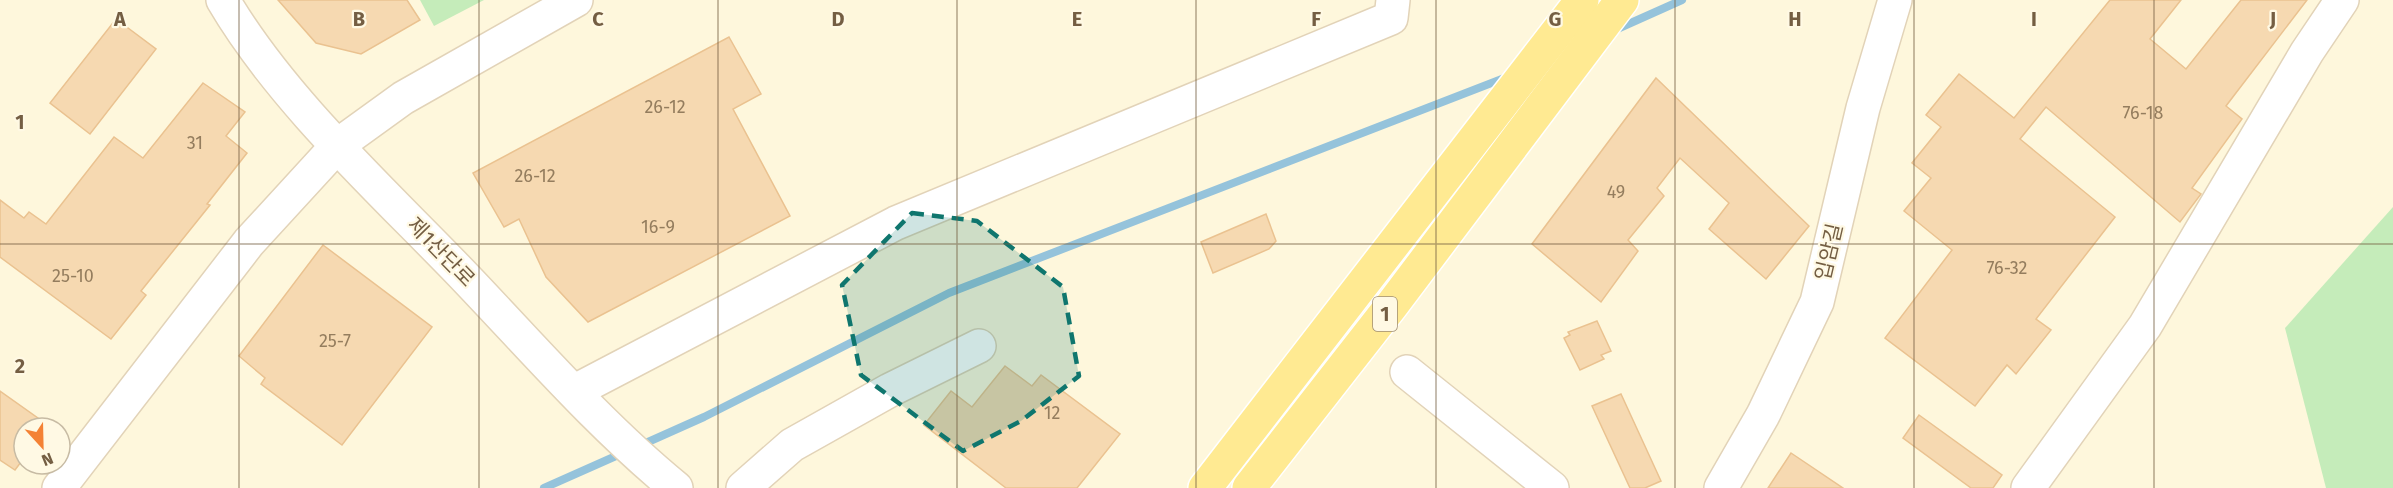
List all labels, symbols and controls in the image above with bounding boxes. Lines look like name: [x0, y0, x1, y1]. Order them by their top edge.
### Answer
text: A: [113, 7, 127, 31]
text: B: [353, 7, 365, 31]
text: C: [592, 7, 604, 31]
text: D: [831, 7, 845, 31]
text: E: [1072, 7, 1082, 31]
text: F: [1311, 7, 1321, 31]
text: G: [1549, 7, 1561, 31]
text: H: [1788, 7, 1802, 31]
text: I: [2031, 7, 2037, 31]
text: J: [2269, 7, 2276, 31]
house number: 26-12: [644, 96, 686, 118]
house number: 76-18: [2123, 102, 2164, 124]
text: 1: [15, 110, 25, 134]
house number: 31: [187, 132, 203, 154]
house number: 26-12: [514, 165, 556, 187]
house number: 49: [1607, 181, 1625, 203]
street label: 제1산단로: [402, 212, 480, 292]
house number: 16-9: [641, 216, 675, 238]
street label: 입암길: [1810, 221, 1848, 283]
house number: 76-32: [1986, 257, 2028, 279]
house number: 25-10: [52, 265, 94, 287]
road number: 1: [1373, 297, 1397, 331]
house number: 25-7: [319, 330, 351, 352]
text: 2: [15, 354, 25, 378]
house number: 12: [1044, 402, 1060, 424]
north arrow: [12, 416, 72, 476]
text: N: [39, 449, 56, 470]

